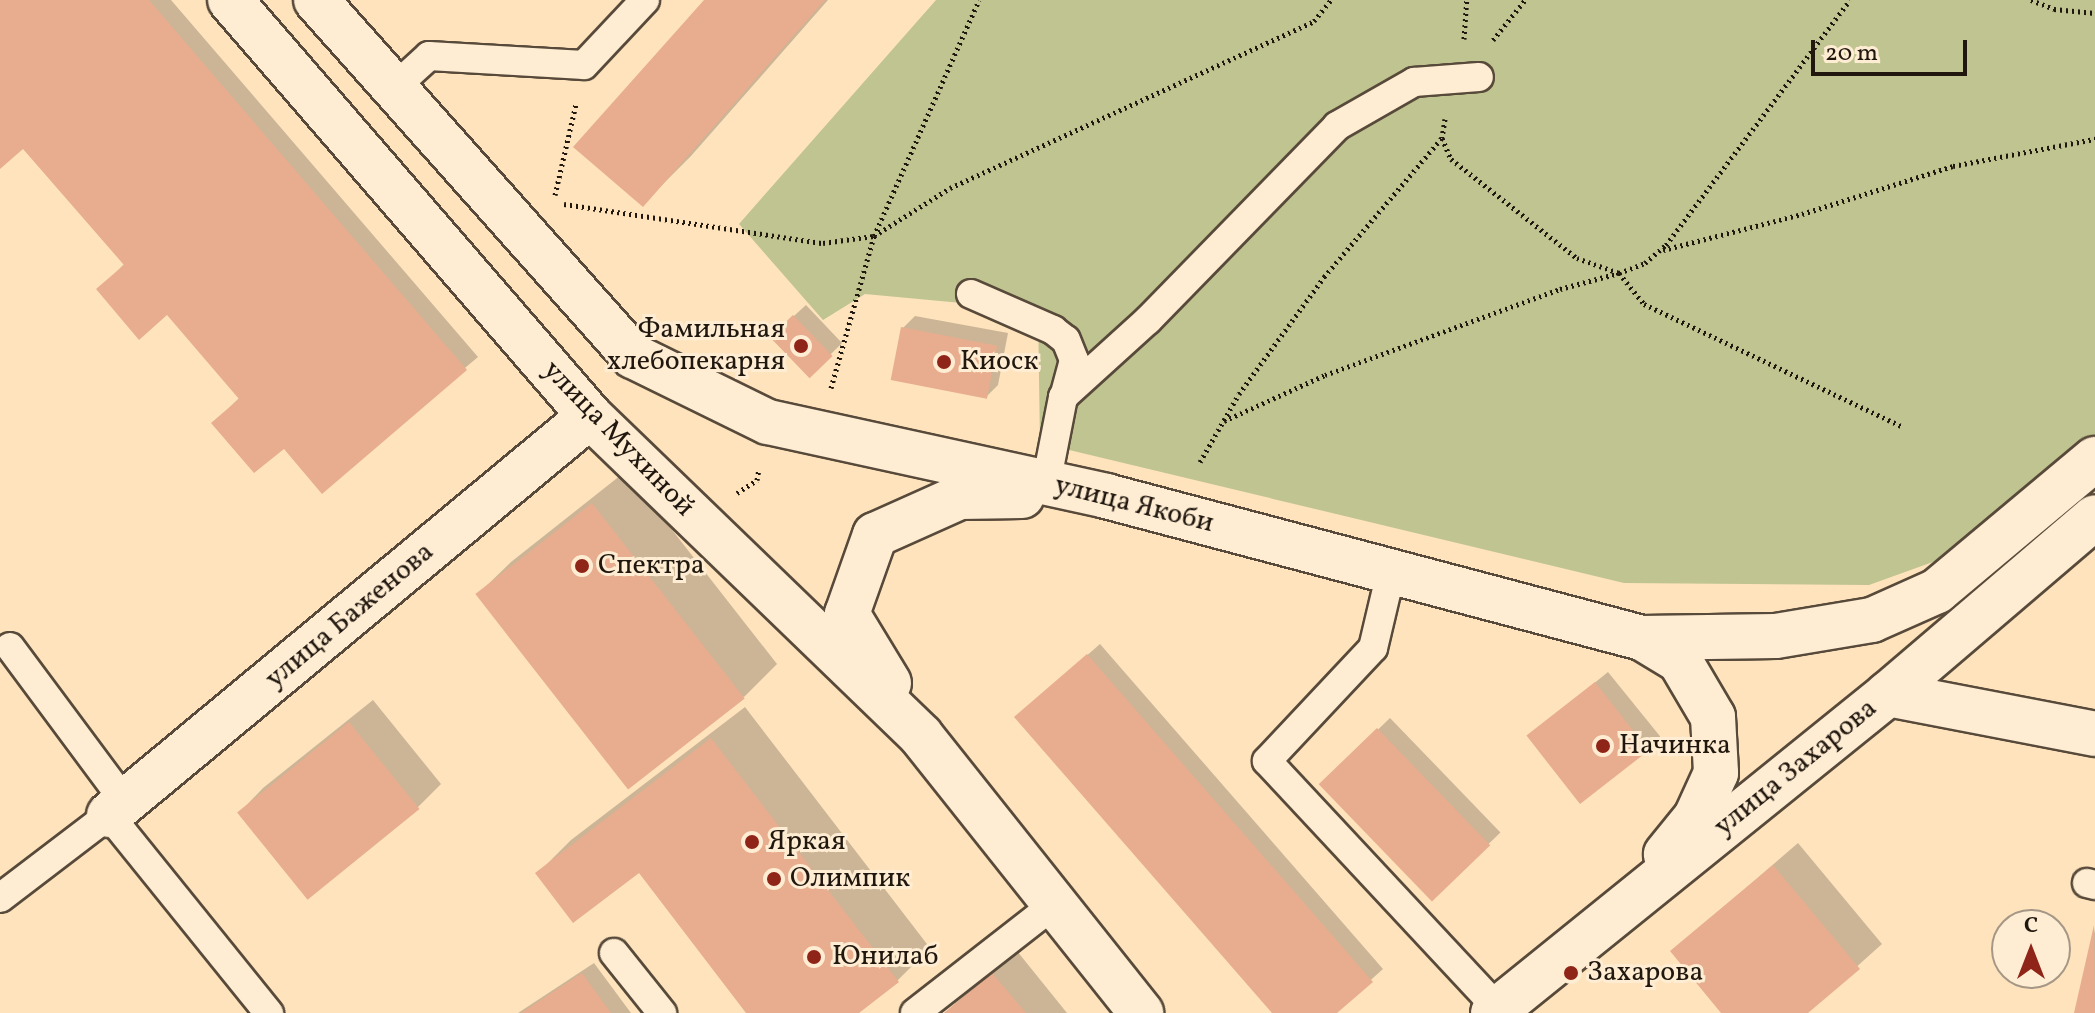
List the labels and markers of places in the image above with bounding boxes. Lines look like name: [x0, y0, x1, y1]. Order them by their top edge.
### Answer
place label: Фамильная хлебопекарня: [607, 313, 785, 379]
marker: Фамильная хлебопекарня: [792, 337, 810, 355]
place label: Киоск: [960, 345, 1038, 379]
marker: Киоск: [935, 353, 953, 371]
place label: Спектра: [598, 549, 705, 583]
marker: Спектра: [573, 557, 591, 575]
place label: Начинка: [1619, 729, 1731, 763]
marker: Начинка: [1594, 737, 1612, 755]
place label: Яркая: [768, 825, 846, 859]
marker: Яркая: [743, 833, 761, 851]
place label: Олимпик: [790, 862, 910, 896]
marker: Олимпик: [765, 870, 783, 888]
place label: Юнилаб: [832, 940, 939, 974]
marker: Юнилаб: [803, 946, 825, 968]
place label: Захарова: [1587, 956, 1703, 990]
marker: Захарова: [1562, 964, 1580, 982]

